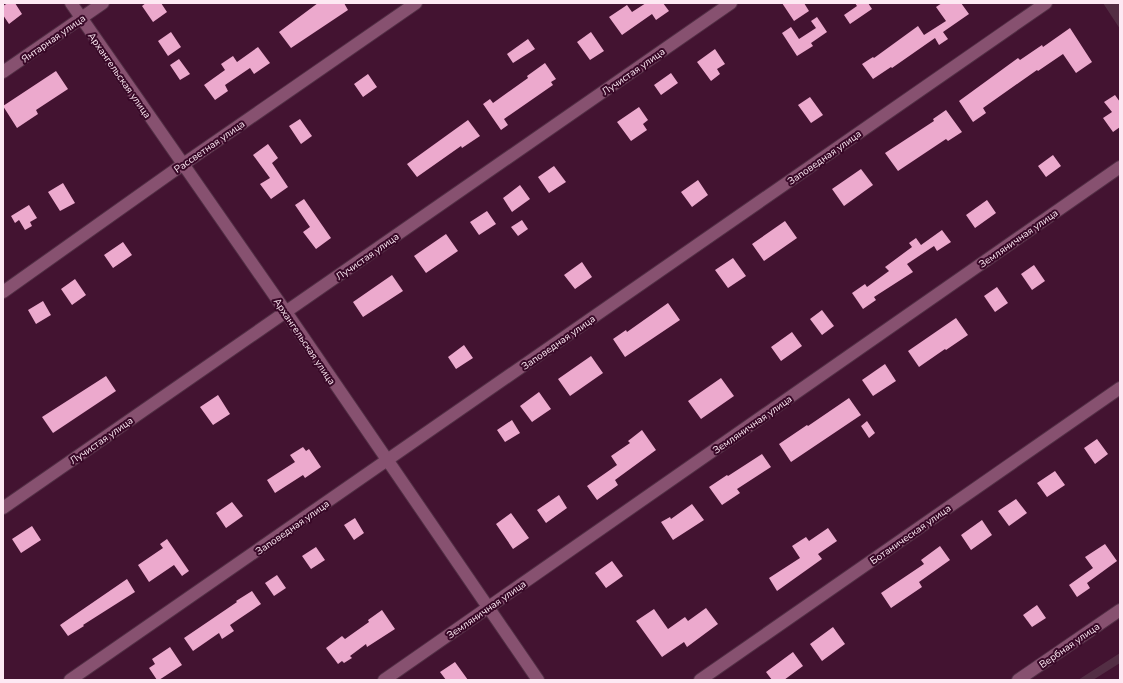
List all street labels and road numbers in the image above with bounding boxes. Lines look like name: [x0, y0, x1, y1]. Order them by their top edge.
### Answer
street label: Янтарная улица: [19, 11, 88, 66]
street label: Архангельская улица: [84, 30, 154, 121]
street label: Лучистая улица: [599, 45, 668, 99]
street label: Рассветная улица: [171, 117, 248, 177]
street label: Заповедная улица: [785, 127, 864, 189]
street label: Земляничная улица: [976, 206, 1061, 271]
street label: Лучистая улица: [333, 230, 402, 284]
street label: Архангельская улица: [270, 295, 338, 388]
street label: Заповедная улица: [519, 312, 598, 374]
street label: Земляничная улица: [710, 392, 795, 457]
street label: Лучистая улица: [67, 414, 136, 468]
street label: Заповедная улица: [253, 497, 332, 559]
street label: Ботаническая улица: [867, 502, 954, 568]
street label: Земляничная улица: [444, 577, 529, 642]
street label: Вербная улица: [1037, 620, 1103, 672]

